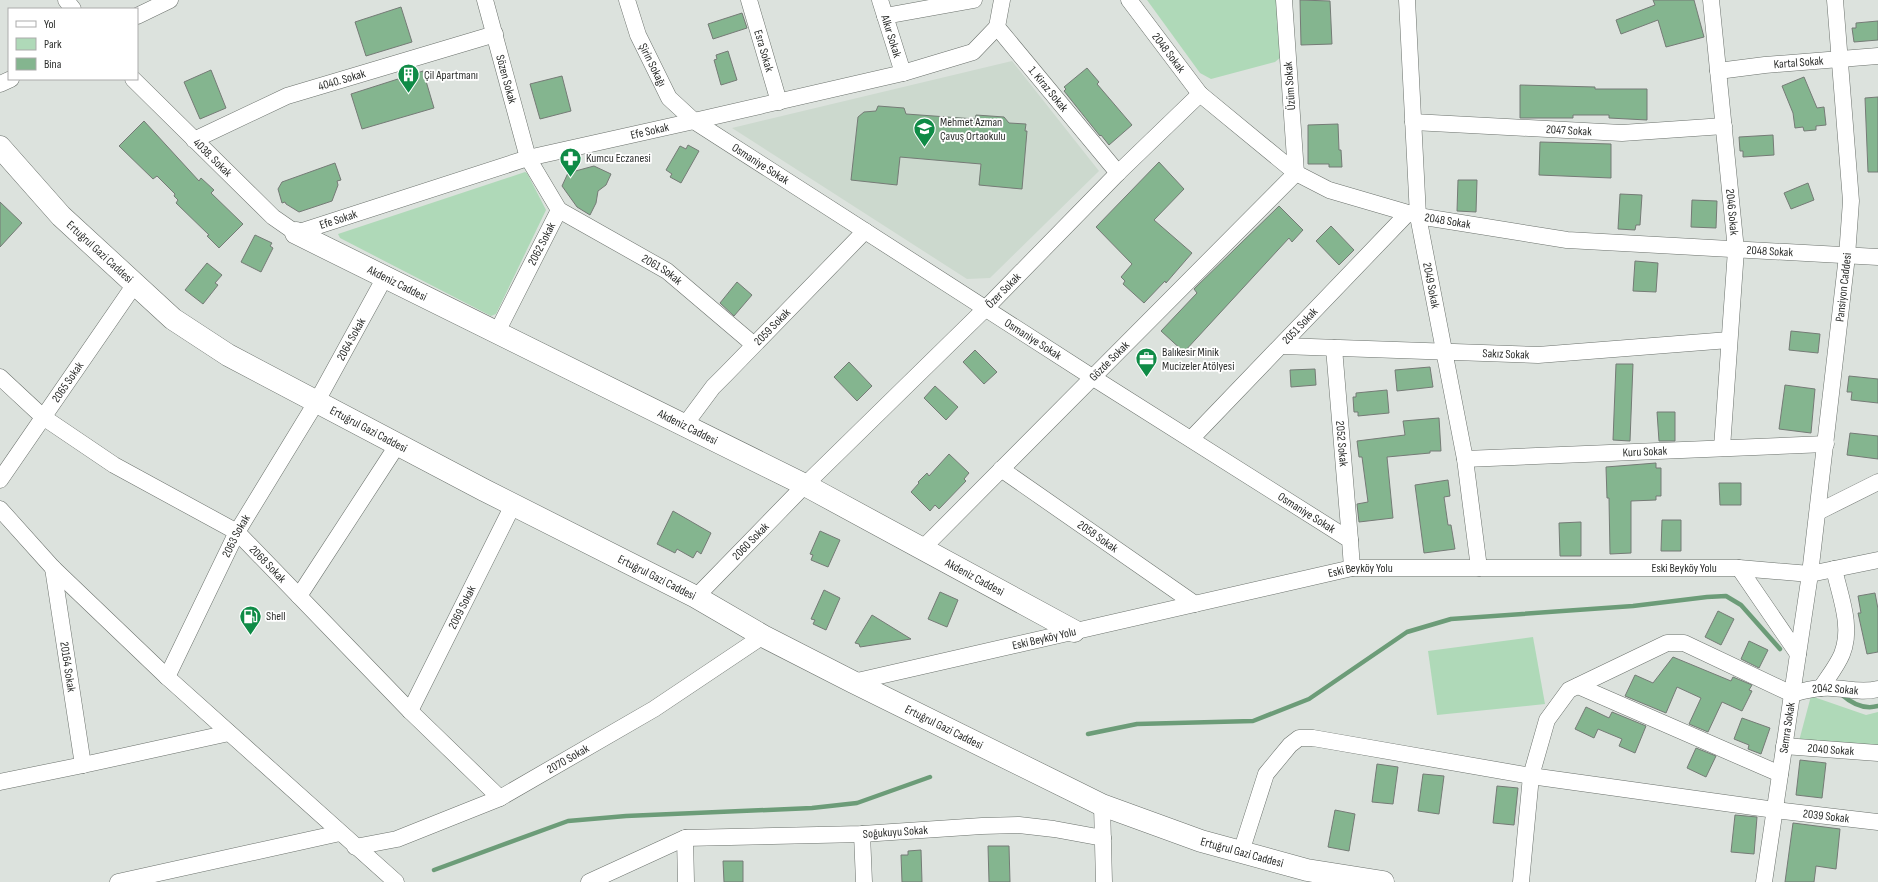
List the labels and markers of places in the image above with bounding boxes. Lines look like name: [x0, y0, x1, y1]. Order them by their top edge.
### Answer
building icon: Çil Apartmanı: [396, 62, 422, 95]
place label: Çil Apartmanı: [424, 68, 478, 83]
place label: Mehmet Azman Çavuş Ortaokulu: [940, 115, 1006, 144]
school or university icon: Mehmet Azman Çavuş Ortaokulu: [911, 116, 937, 149]
pharmacy icon: Kumcu Eczanesi: [557, 145, 583, 178]
place label: Kumcu Eczanesi: [586, 151, 651, 166]
place label: Balıkesir Minik Mucizeler Atölyesi: [1162, 345, 1234, 374]
office icon: Balıkesir Minik Mucizeler Atölyesi: [1133, 346, 1159, 379]
fuel station icon: Shell: [237, 603, 263, 636]
place label: Shell: [266, 609, 286, 624]

